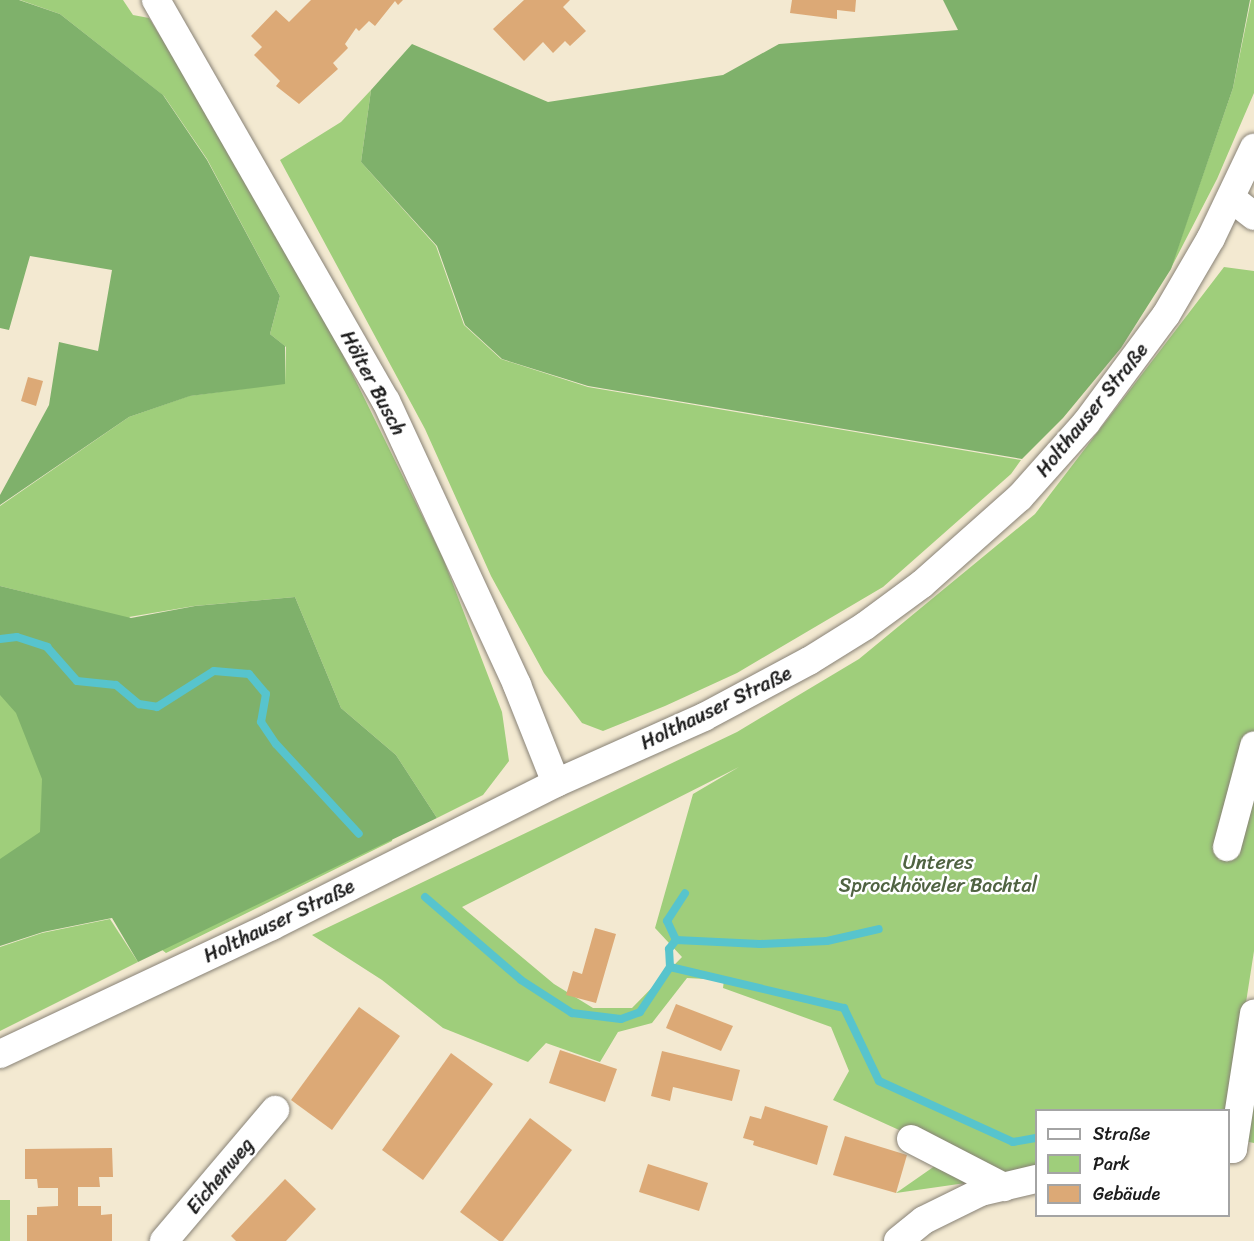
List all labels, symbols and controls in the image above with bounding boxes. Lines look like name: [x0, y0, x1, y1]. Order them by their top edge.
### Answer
street label: Hölter Busch: [335, 326, 411, 440]
street label: Holthauser Straße: [1030, 338, 1154, 482]
street label: Holthauser Straße: [636, 661, 796, 755]
park label: Unteres Sprockhöveler Bachtal: [839, 851, 1037, 898]
street label: Holthauser Straße: [199, 874, 359, 968]
legend: [1035, 1109, 1230, 1217]
text: Straße: [1093, 1118, 1150, 1150]
street label: Eichenweg: [181, 1133, 259, 1219]
text: Park: [1093, 1148, 1130, 1180]
text: Gebäude: [1093, 1178, 1160, 1210]

